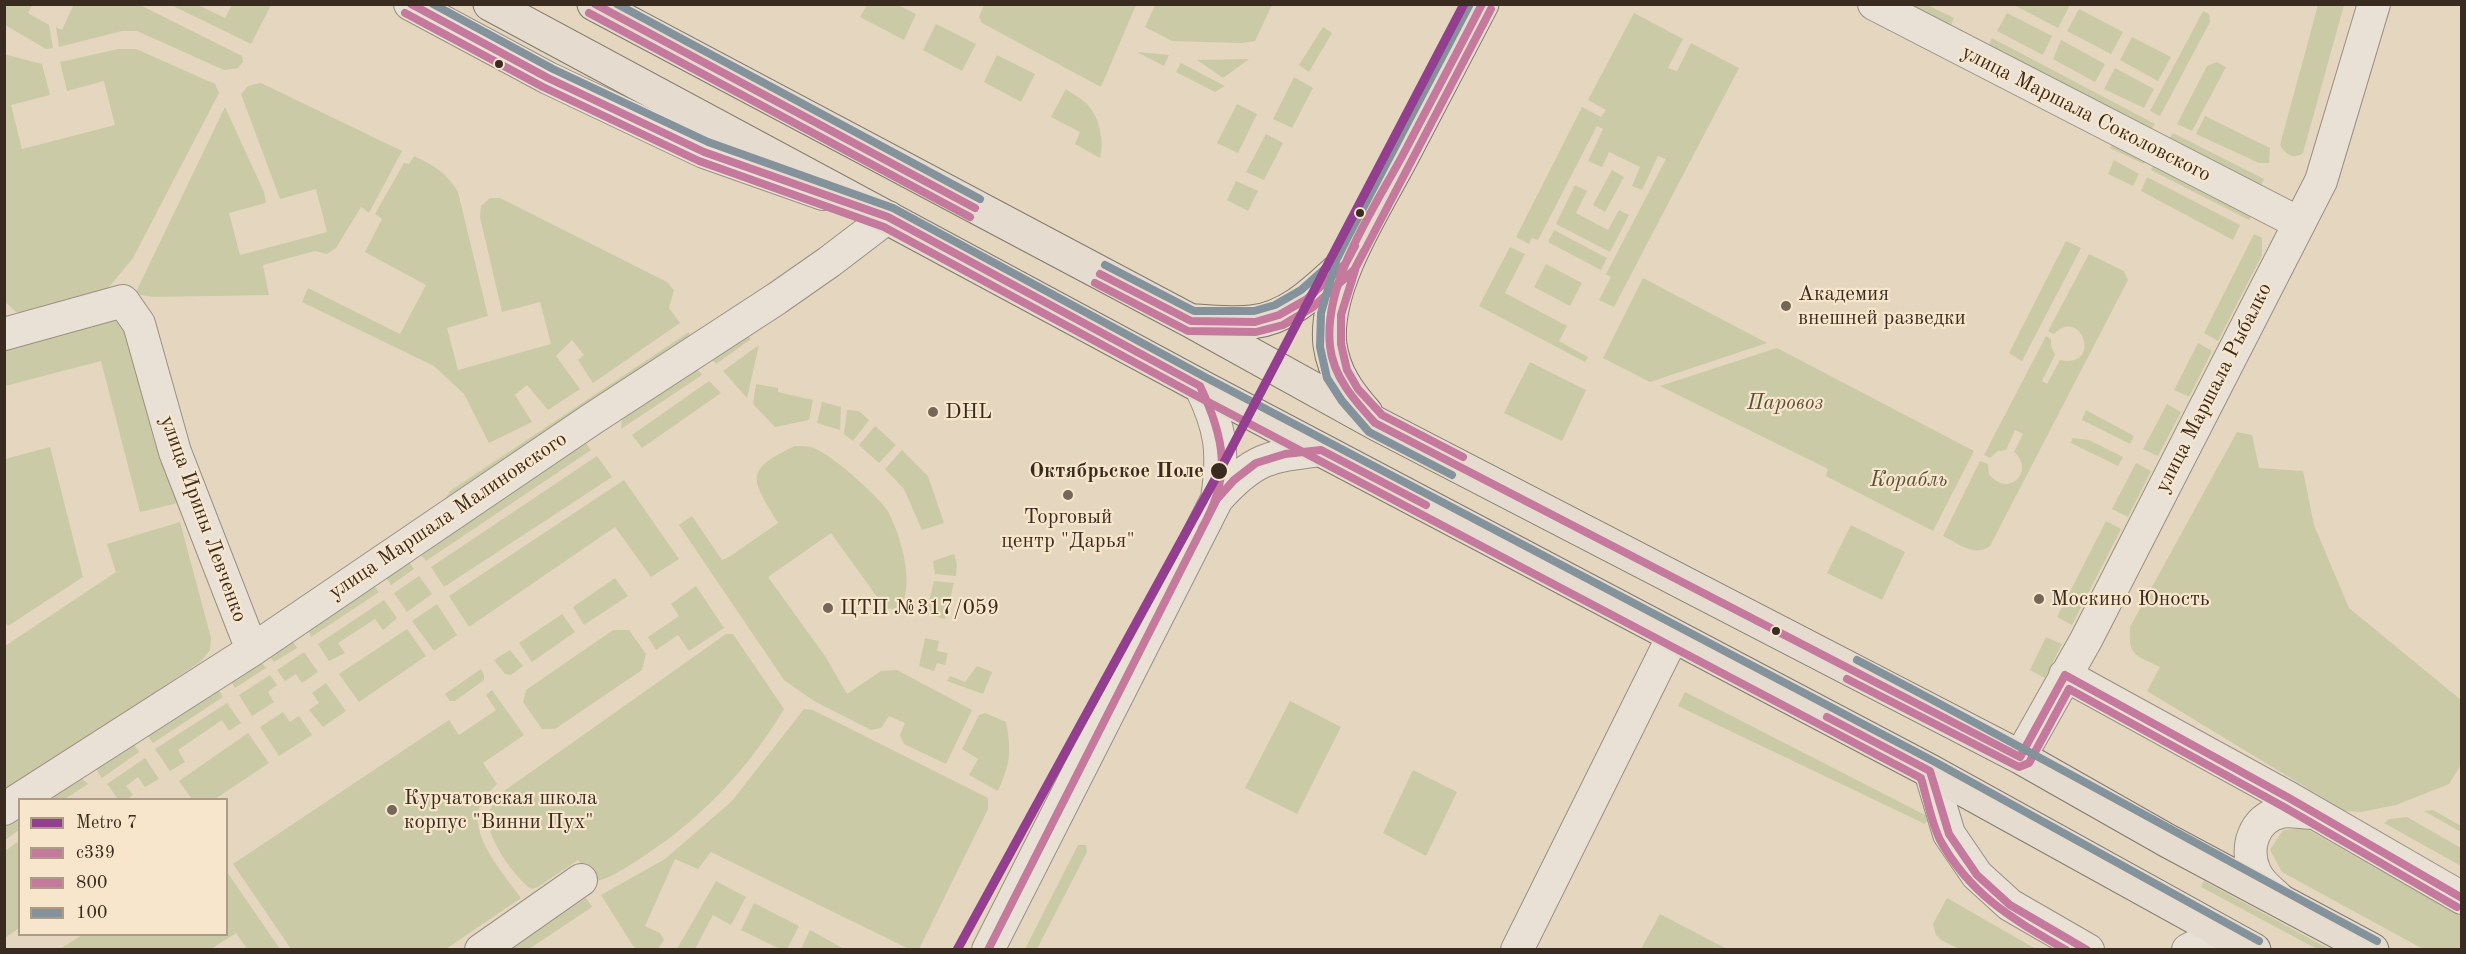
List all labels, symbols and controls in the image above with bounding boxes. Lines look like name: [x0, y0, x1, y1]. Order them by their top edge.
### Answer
street label: улица Маршала Соколовского: [1957, 40, 2215, 188]
unlabelled marker: [493, 58, 505, 70]
unlabelled marker: [1354, 207, 1366, 219]
street label: улица Маршала Рыбалко: [2150, 279, 2278, 497]
place label: Академия внешней разведки: [1798, 281, 1966, 331]
marker: Академия внешней разведки: [1779, 299, 1793, 313]
park label: Паровоз: [1747, 390, 1823, 416]
place label: DHL: [945, 399, 992, 425]
marker: DHL: [926, 405, 940, 419]
street label: улица Ирины Левченко: [154, 412, 252, 626]
street label: улица Маршала Малиновского: [324, 427, 572, 605]
place label: Октябрьское Поле: [1029, 458, 1204, 484]
marker: Октябрьское Поле: [1209, 461, 1229, 481]
park label: Корабль: [1870, 467, 1948, 493]
marker: Торговый центр "Дарья": [1061, 488, 1075, 502]
place label: Торговый центр "Дарья": [1001, 504, 1135, 554]
place label: Москино Юность: [2051, 586, 2210, 612]
marker: Москино Юность: [2032, 592, 2046, 606]
place label: ЦТП №317/059: [840, 595, 999, 621]
marker: ЦТП №317/059: [821, 601, 835, 615]
unlabelled marker: [1770, 625, 1782, 637]
place label: Курчатовская школа корпус "Винни Пух": [404, 785, 597, 835]
legend: [18, 798, 228, 936]
marker: Курчатовская школа корпус "Винни Пух": [385, 803, 399, 817]
text: Metro 7: [76, 814, 137, 832]
text: с339: [76, 844, 115, 862]
text: 800: [76, 874, 107, 892]
text: 100: [76, 904, 107, 922]

